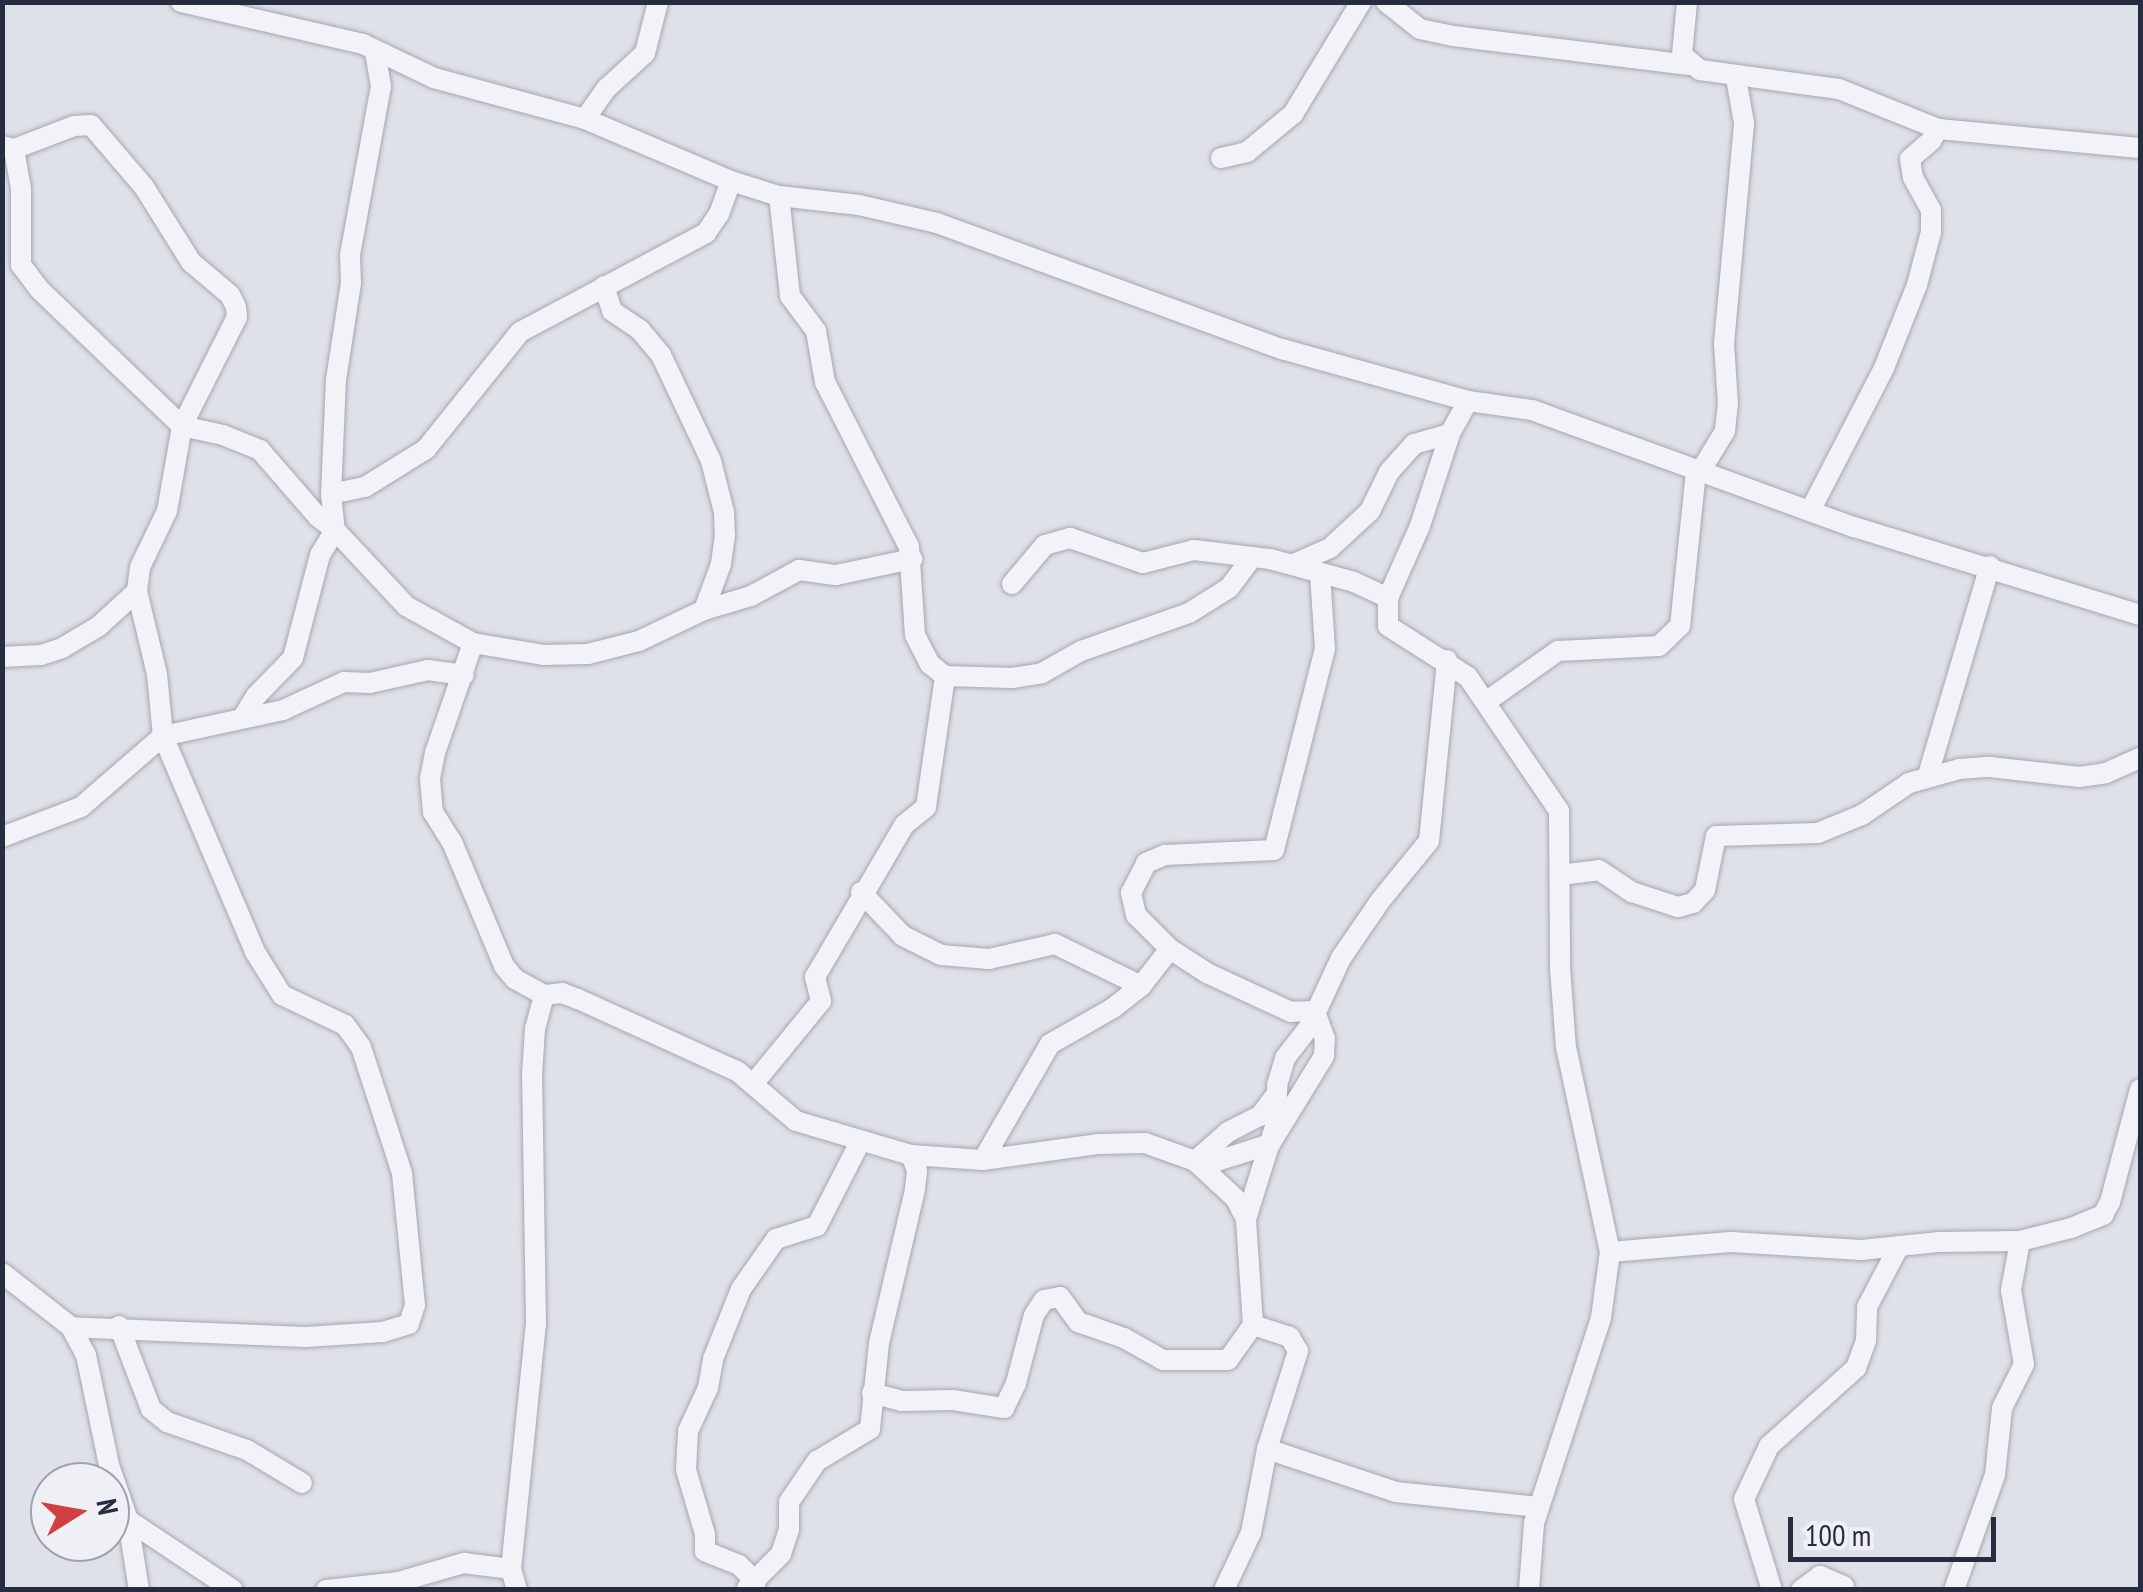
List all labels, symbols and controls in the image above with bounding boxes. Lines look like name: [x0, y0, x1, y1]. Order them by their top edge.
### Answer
north arrow: [30, 1462, 130, 1562]
text: N: [88, 1496, 128, 1518]
scale bar: [1793, 1497, 2000, 1559]
text: 100 m: [1805, 1515, 1871, 1554]

